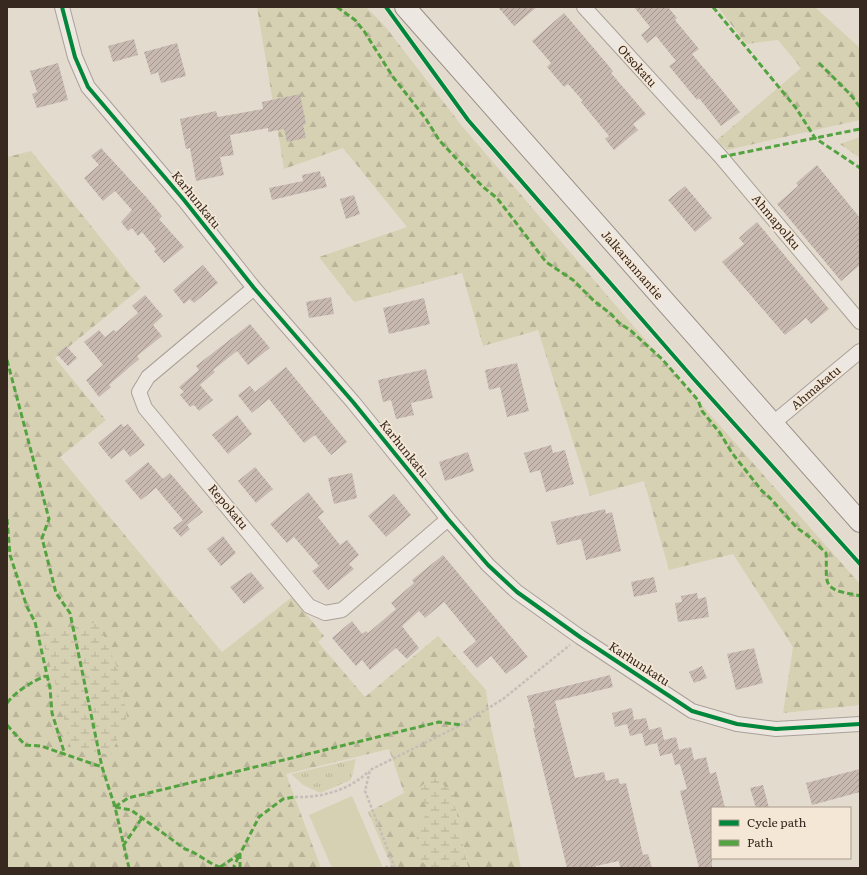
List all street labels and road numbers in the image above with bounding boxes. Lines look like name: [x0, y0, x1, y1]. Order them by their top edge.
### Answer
street label: Otsokatu: [614, 40, 662, 91]
street label: Karhunkatu: [168, 167, 226, 232]
street label: Ahmapolku: [748, 190, 806, 253]
street label: Jalkarannantie: [597, 226, 668, 303]
street label: Ahmakatu: [786, 361, 845, 414]
street label: Karhunkatu: [376, 416, 434, 481]
street label: Repokatu: [204, 480, 253, 533]
street label: Karhunkatu: [605, 637, 674, 690]

